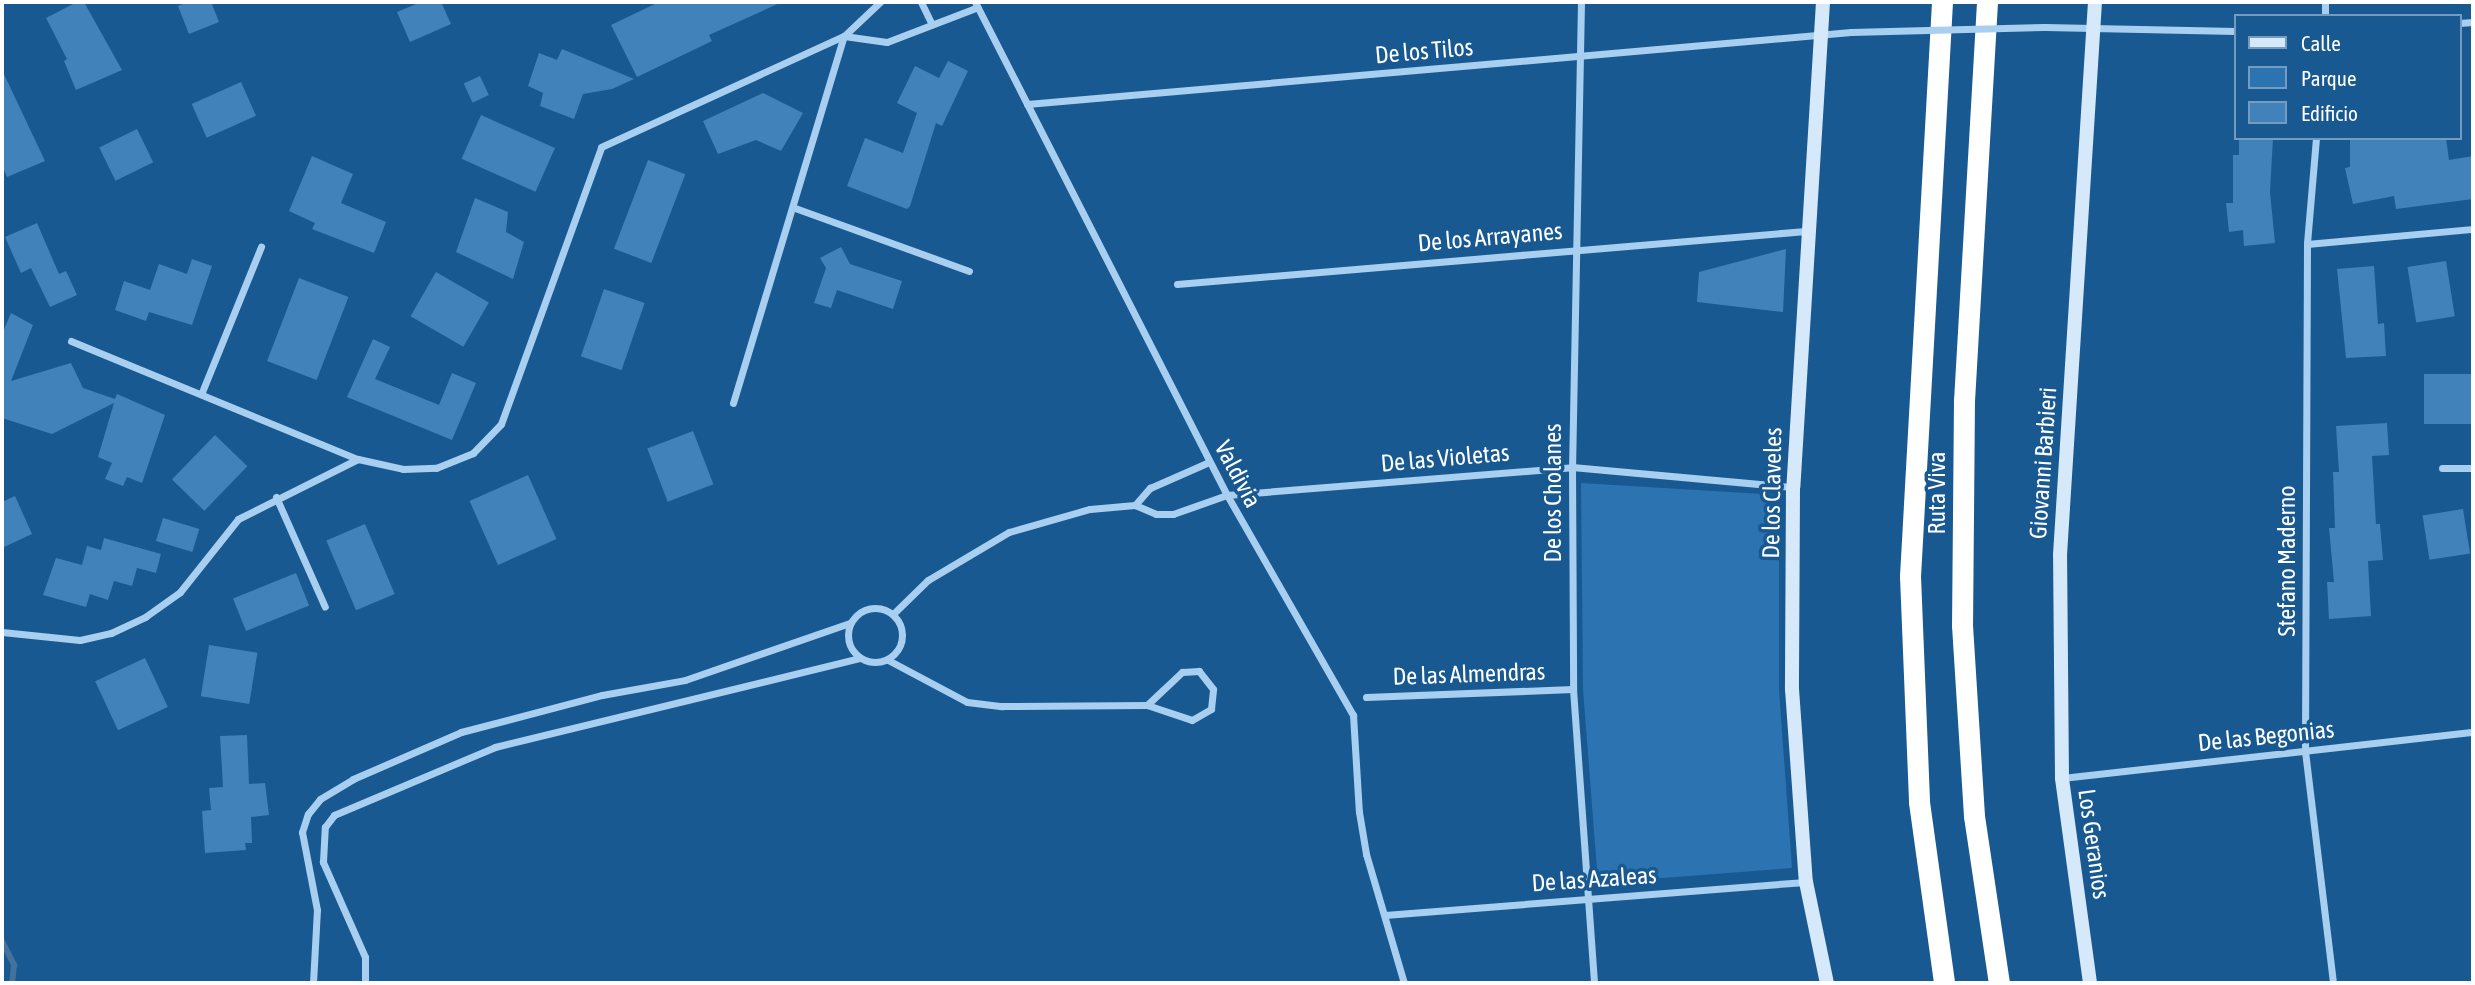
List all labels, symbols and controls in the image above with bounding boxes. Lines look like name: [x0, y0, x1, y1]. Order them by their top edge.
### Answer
legend: [2234, 14, 2461, 140]
text: Calle: [2301, 31, 2341, 55]
street label: De los Tilos: [1374, 32, 1474, 70]
text: Parque: [2301, 66, 2356, 90]
text: Edificio: [2301, 101, 2358, 125]
street label: De los Arrayanes: [1416, 216, 1564, 258]
street label: Giovanni Barbieri: [2023, 386, 2063, 540]
street label: De los Cholanes: [1539, 423, 1567, 563]
street label: De los Claveles: [1756, 427, 1788, 559]
street label: Valdivia: [1208, 436, 1268, 512]
street label: De las Violetas: [1379, 438, 1511, 478]
street label: Ruta Viva: [1923, 451, 1951, 535]
street label: Stefano Maderno: [2273, 485, 2301, 637]
street label: De las Almendras: [1392, 657, 1546, 691]
street label: De las Begonias: [2196, 715, 2336, 757]
street label: Los Geranios: [2072, 787, 2116, 901]
street label: De las Azaleas: [1531, 860, 1657, 898]

